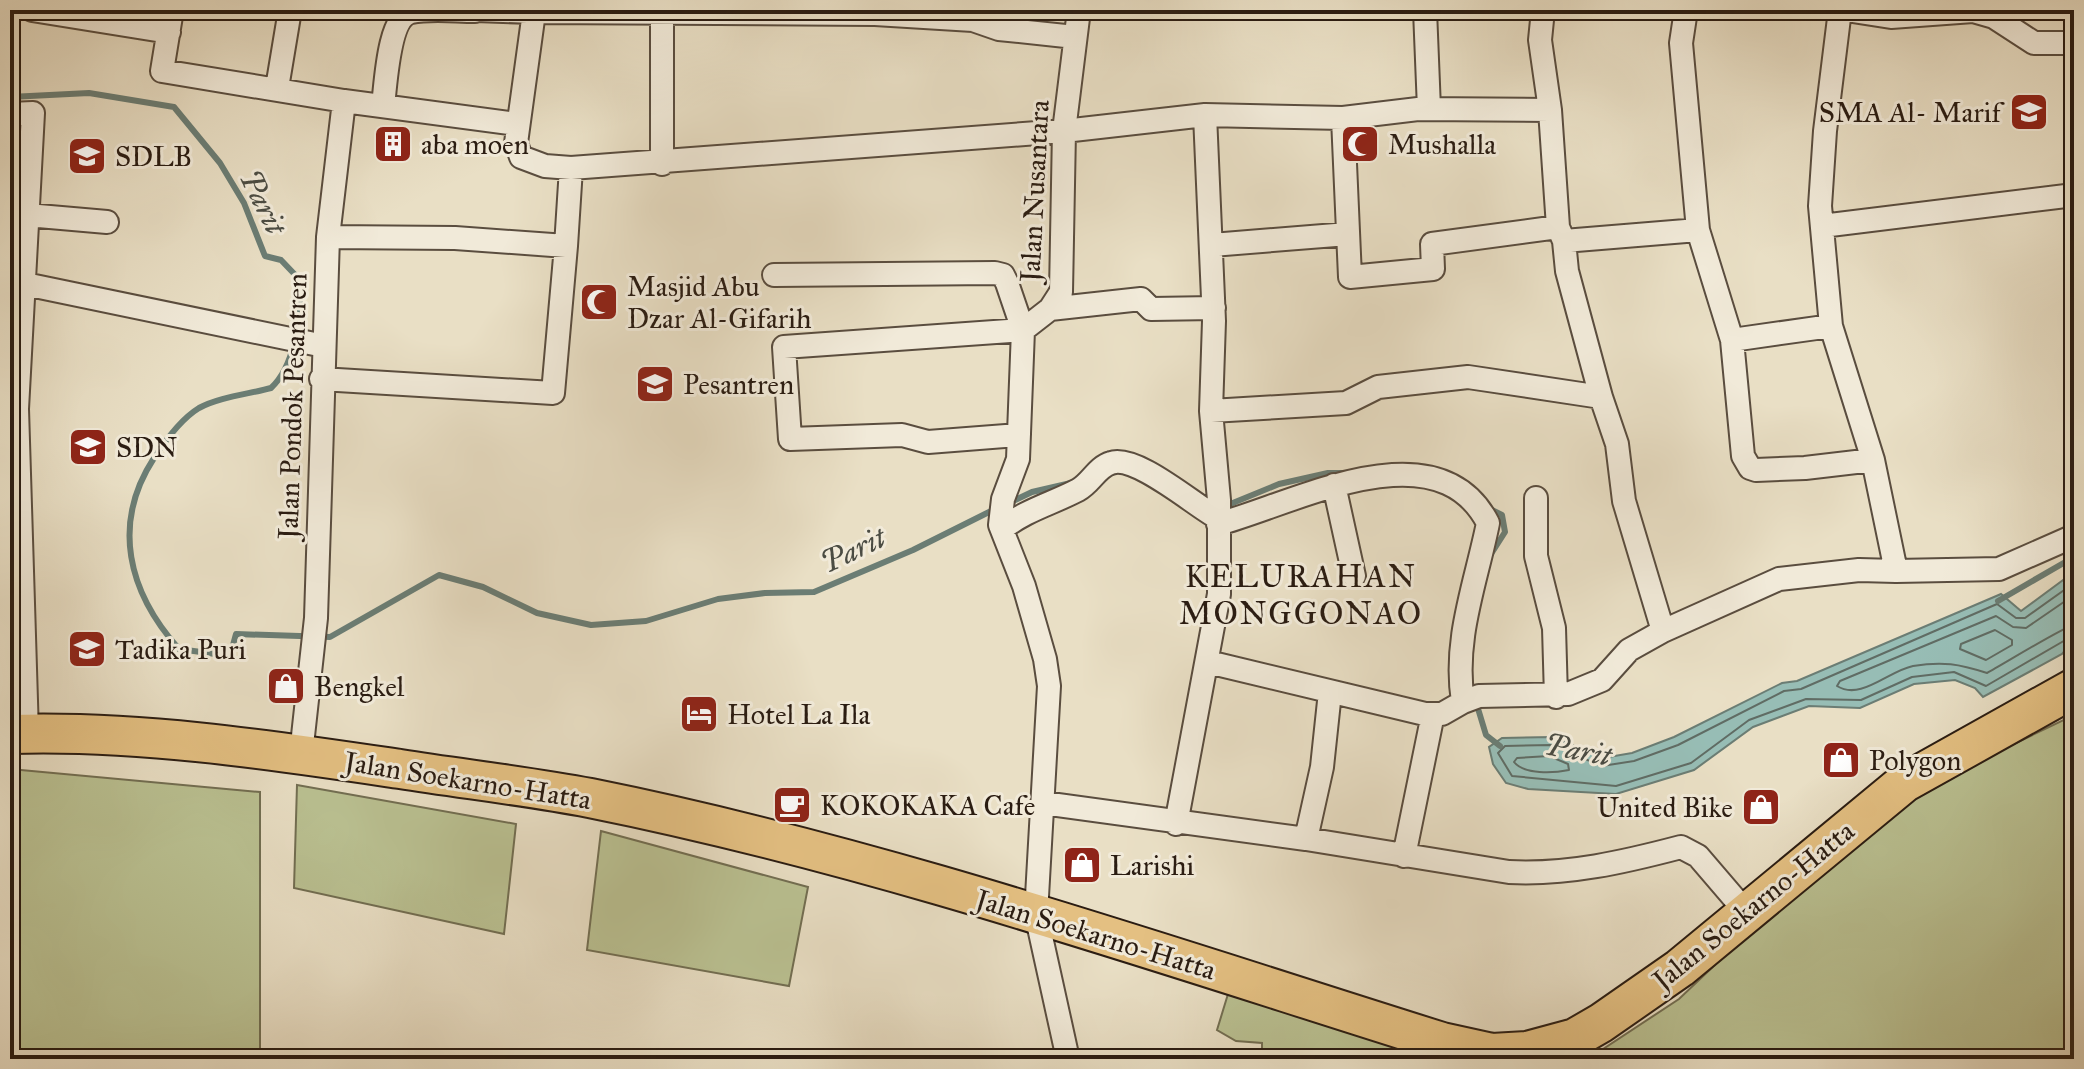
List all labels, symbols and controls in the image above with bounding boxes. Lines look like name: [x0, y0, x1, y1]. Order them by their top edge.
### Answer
school or university icon: SMA Al- Marif: [2008, 91, 2050, 133]
place label: SMA Al- Marif: [1819, 95, 2006, 130]
street label: Jalan Nusantara: [1012, 99, 1057, 286]
building icon: aba moen: [372, 123, 414, 165]
mosque icon: Mushalla: [1339, 123, 1381, 165]
place label: aba moen: [421, 127, 529, 162]
place label: Mushalla: [1388, 127, 1496, 162]
school or university icon: SDLB: [66, 135, 108, 177]
place label: SDLB: [115, 139, 192, 174]
water label: Parit: [232, 164, 295, 242]
place label: Masjid Abu Dzar Al-Gifarih: [627, 269, 812, 336]
street label: Jalan Pondok Pesantren: [270, 272, 315, 543]
mosque icon: Masjid Abu Dzar Al-Gifarih: [578, 281, 620, 323]
school or university icon: Pesantren: [634, 363, 676, 405]
place label: Pesantren: [683, 367, 794, 402]
school or university icon: SDN: [67, 426, 109, 468]
place label: SDN: [116, 430, 178, 465]
water label: Parit: [815, 519, 893, 580]
district label: KELURAHAN MONGGONAO: [1179, 557, 1423, 633]
school or university icon: Tadika Puri: [66, 628, 108, 670]
place label: Tadika Puri: [115, 632, 246, 667]
shop icon: Bengkel: [265, 665, 307, 707]
place label: Bengkel: [314, 669, 405, 704]
hotel icon: Hotel La Ila: [678, 693, 720, 735]
place label: Hotel La Ila: [727, 697, 870, 732]
water label: Parit: [1542, 726, 1616, 774]
shop icon: Polygon: [1820, 739, 1862, 781]
street label: Jalan Soekarno-Hatta: [339, 743, 594, 817]
place label: Polygon: [1869, 743, 1961, 778]
cafe icon: KOKOKAKA Cafe: [771, 784, 813, 826]
shop icon: United Bike: [1740, 786, 1782, 828]
place label: KOKOKAKA Cafe: [820, 788, 1035, 823]
place label: United Bike: [1597, 790, 1733, 825]
street label: Jalan Soekarno-Hatta: [1643, 813, 1861, 999]
shop icon: Larishi: [1061, 844, 1103, 886]
place label: Larishi: [1110, 848, 1194, 883]
street label: Jalan Soekarno-Hatta: [969, 880, 1220, 988]

